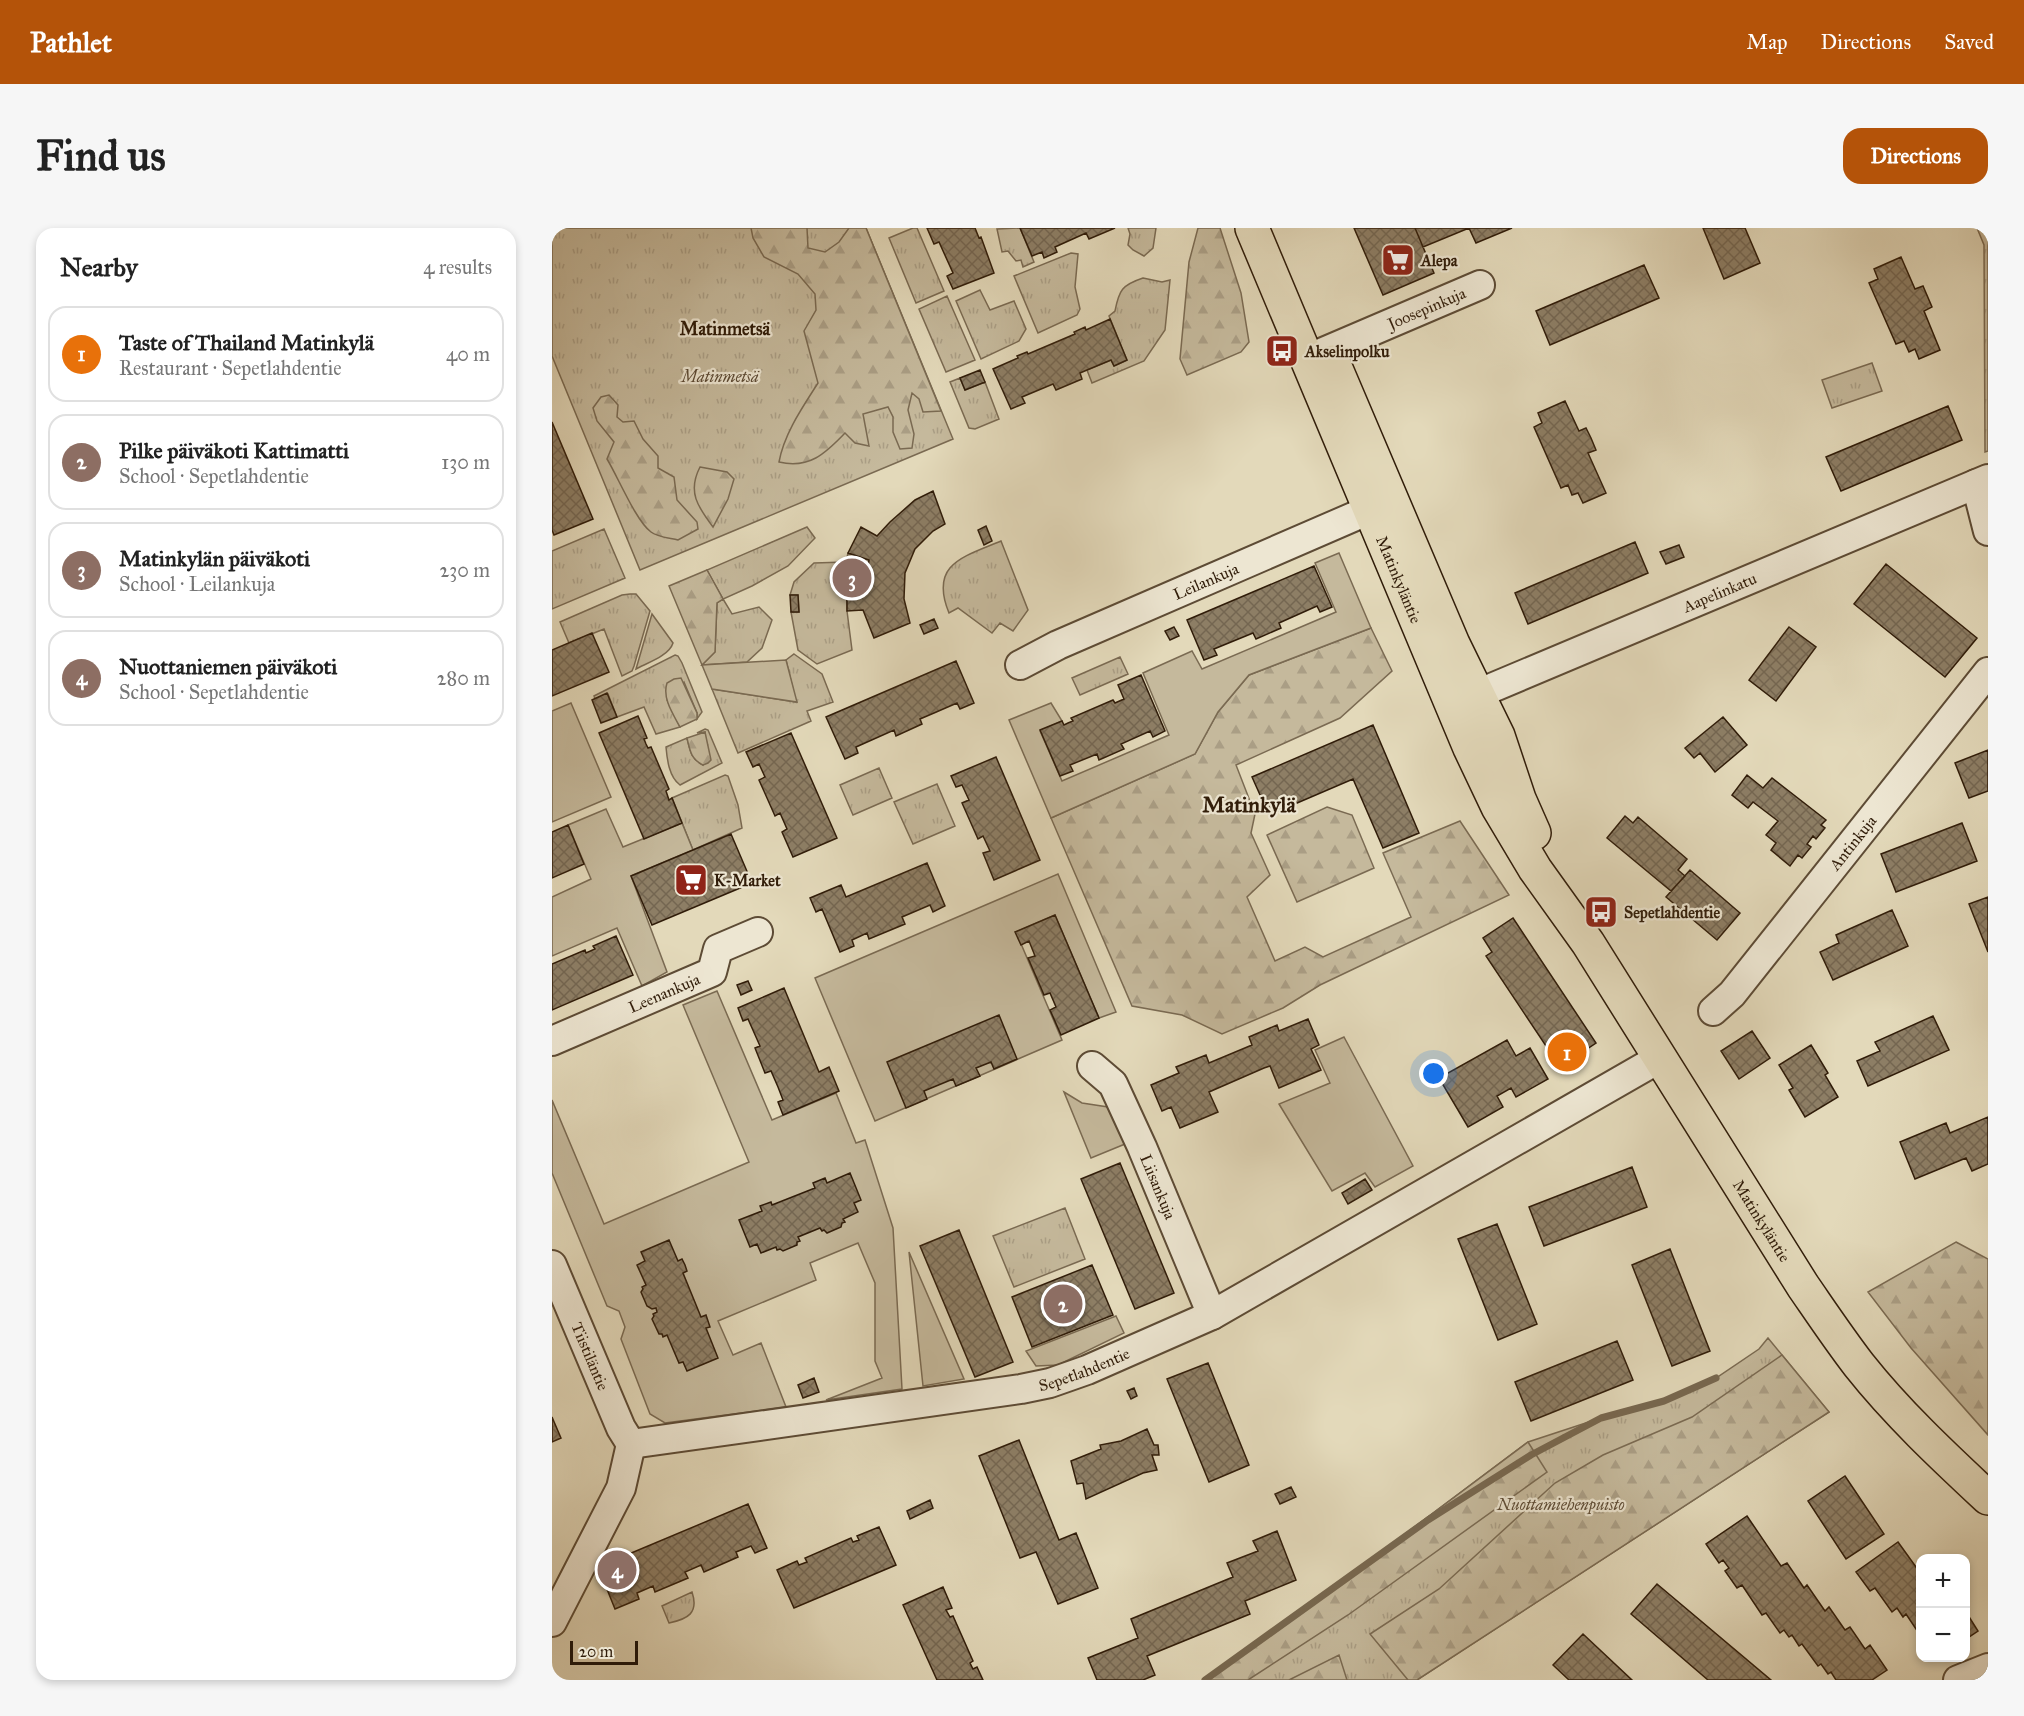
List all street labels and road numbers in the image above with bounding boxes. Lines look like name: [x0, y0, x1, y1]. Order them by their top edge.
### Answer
street label: Joosepinkuja: [1383, 283, 1469, 335]
street label: Matinkyläntie: [1373, 533, 1426, 626]
street label: Leilankuja: [1170, 558, 1242, 603]
street label: Aapelinkatu: [1679, 568, 1760, 616]
street label: Antinkuja: [1824, 811, 1880, 875]
street label: Leenankuja: [625, 969, 703, 1016]
street label: Liisankuja: [1137, 1151, 1181, 1222]
street label: Matinkyläntie: [1729, 1176, 1795, 1265]
street label: Tiistiläntie: [568, 1319, 614, 1393]
street label: Sepetlahdentie: [1037, 1343, 1133, 1395]

